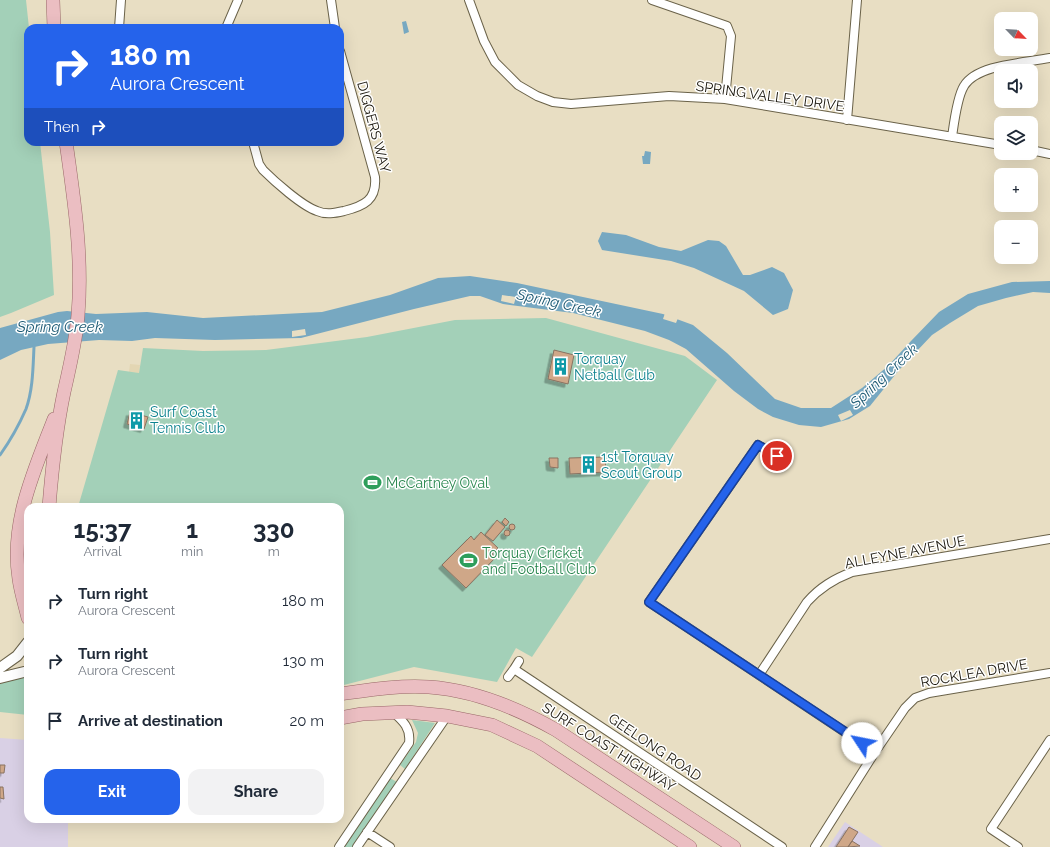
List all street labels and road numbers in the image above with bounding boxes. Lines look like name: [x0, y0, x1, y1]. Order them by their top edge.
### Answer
street label: SPRING VALLEY DRIVE: [695, 78, 845, 114]
street label: DIGGERS WAY: [354, 80, 394, 174]
street label: ALLEYNE AVENUE: [843, 532, 967, 572]
street label: ROCKLEA DRIVE: [919, 656, 1029, 690]
street label: SURF COAST HIGHWAY: [539, 699, 679, 795]
street label: GEELONG ROAD: [606, 710, 704, 784]

